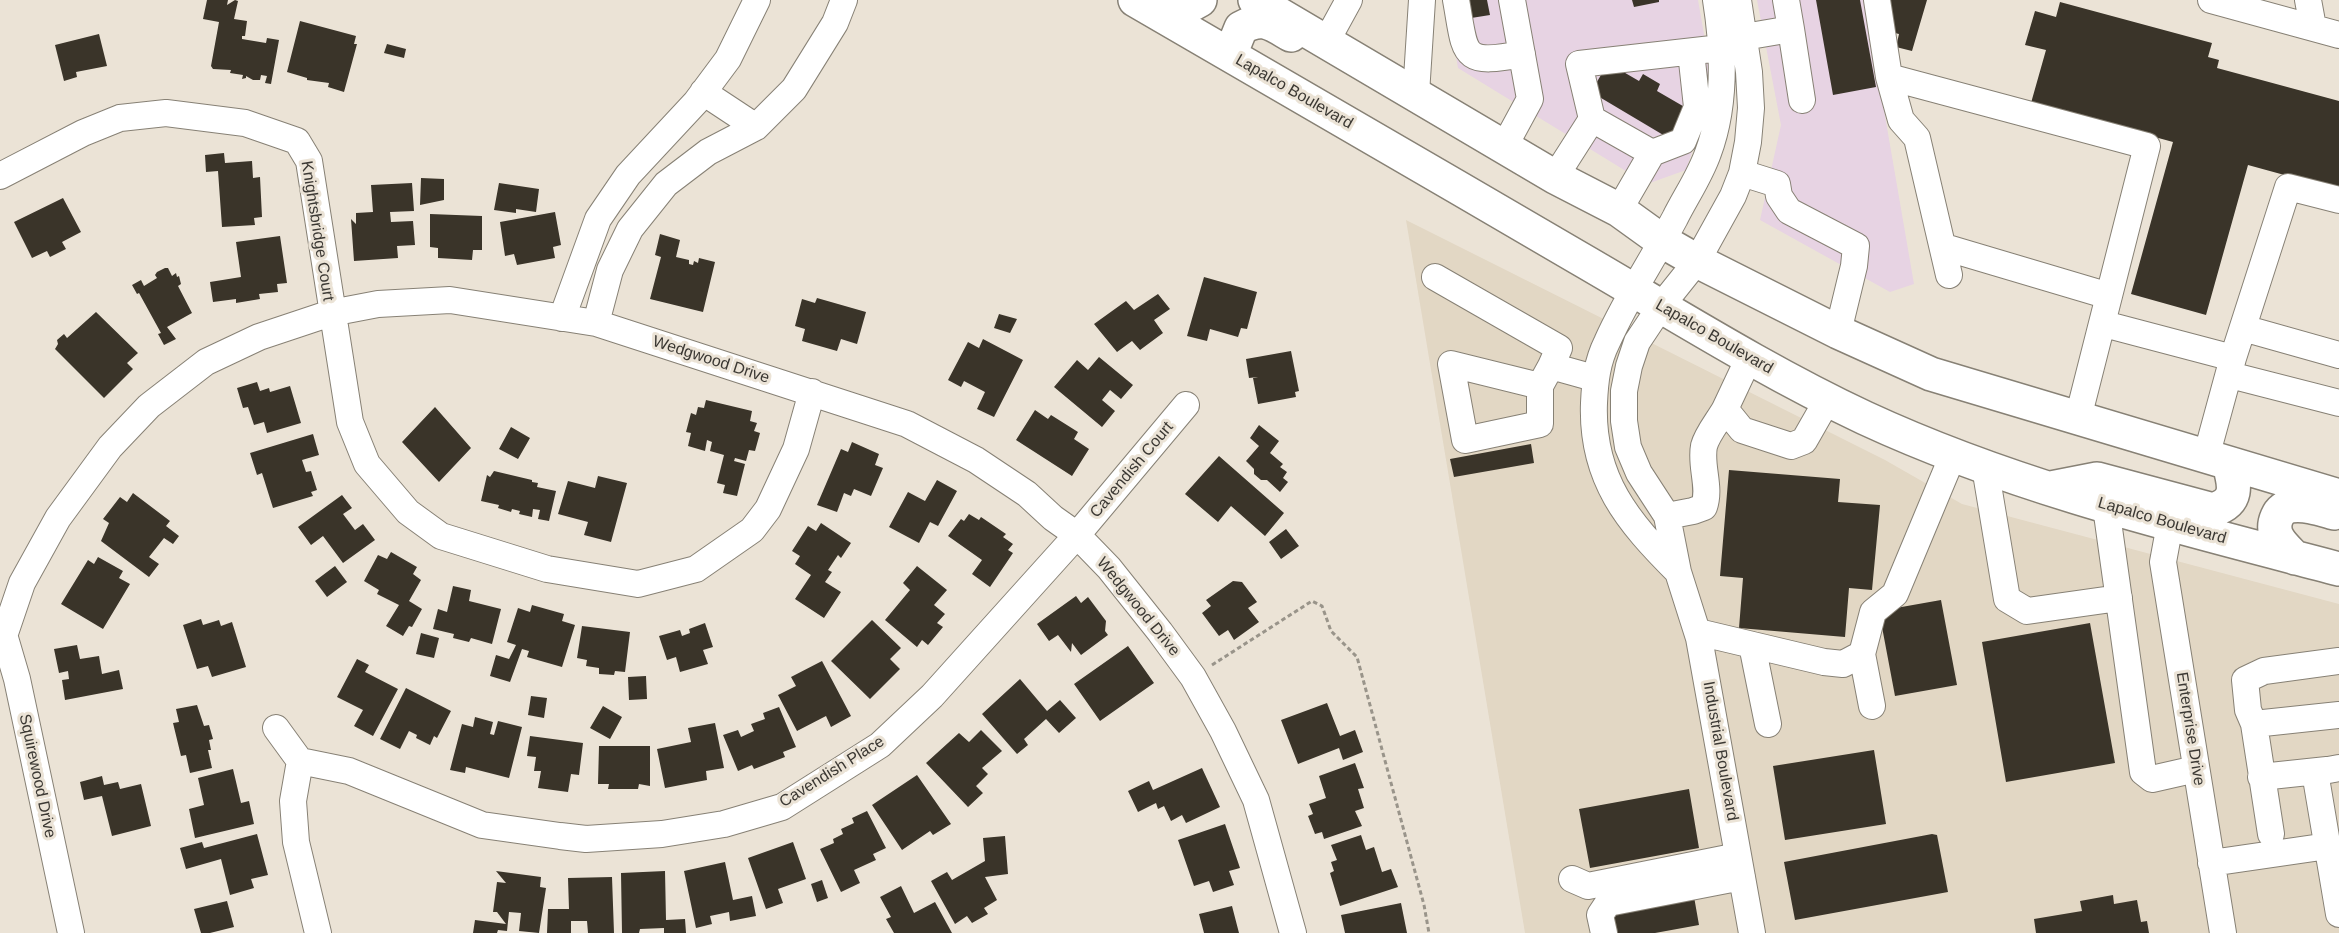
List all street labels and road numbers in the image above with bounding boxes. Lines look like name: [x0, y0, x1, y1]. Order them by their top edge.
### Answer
street label: Lapalco Boulevard: [1232, 51, 1356, 133]
street label: Knightsbridge Court: [296, 160, 338, 302]
street label: Lapalco Boulevard: [1652, 296, 1776, 378]
street label: Wedgwood Drive: [650, 332, 772, 388]
street label: Cavendish Court: [1086, 418, 1178, 522]
street label: Lapalco Boulevard: [2096, 494, 2228, 548]
street label: Wedgwood Drive: [1092, 554, 1184, 660]
street label: Enterprise Drive: [2172, 671, 2208, 787]
street label: Industrial Boulevard: [1698, 680, 1742, 822]
street label: Squirewood Drive: [14, 712, 60, 840]
street label: Cavendish Place: [776, 732, 888, 812]

